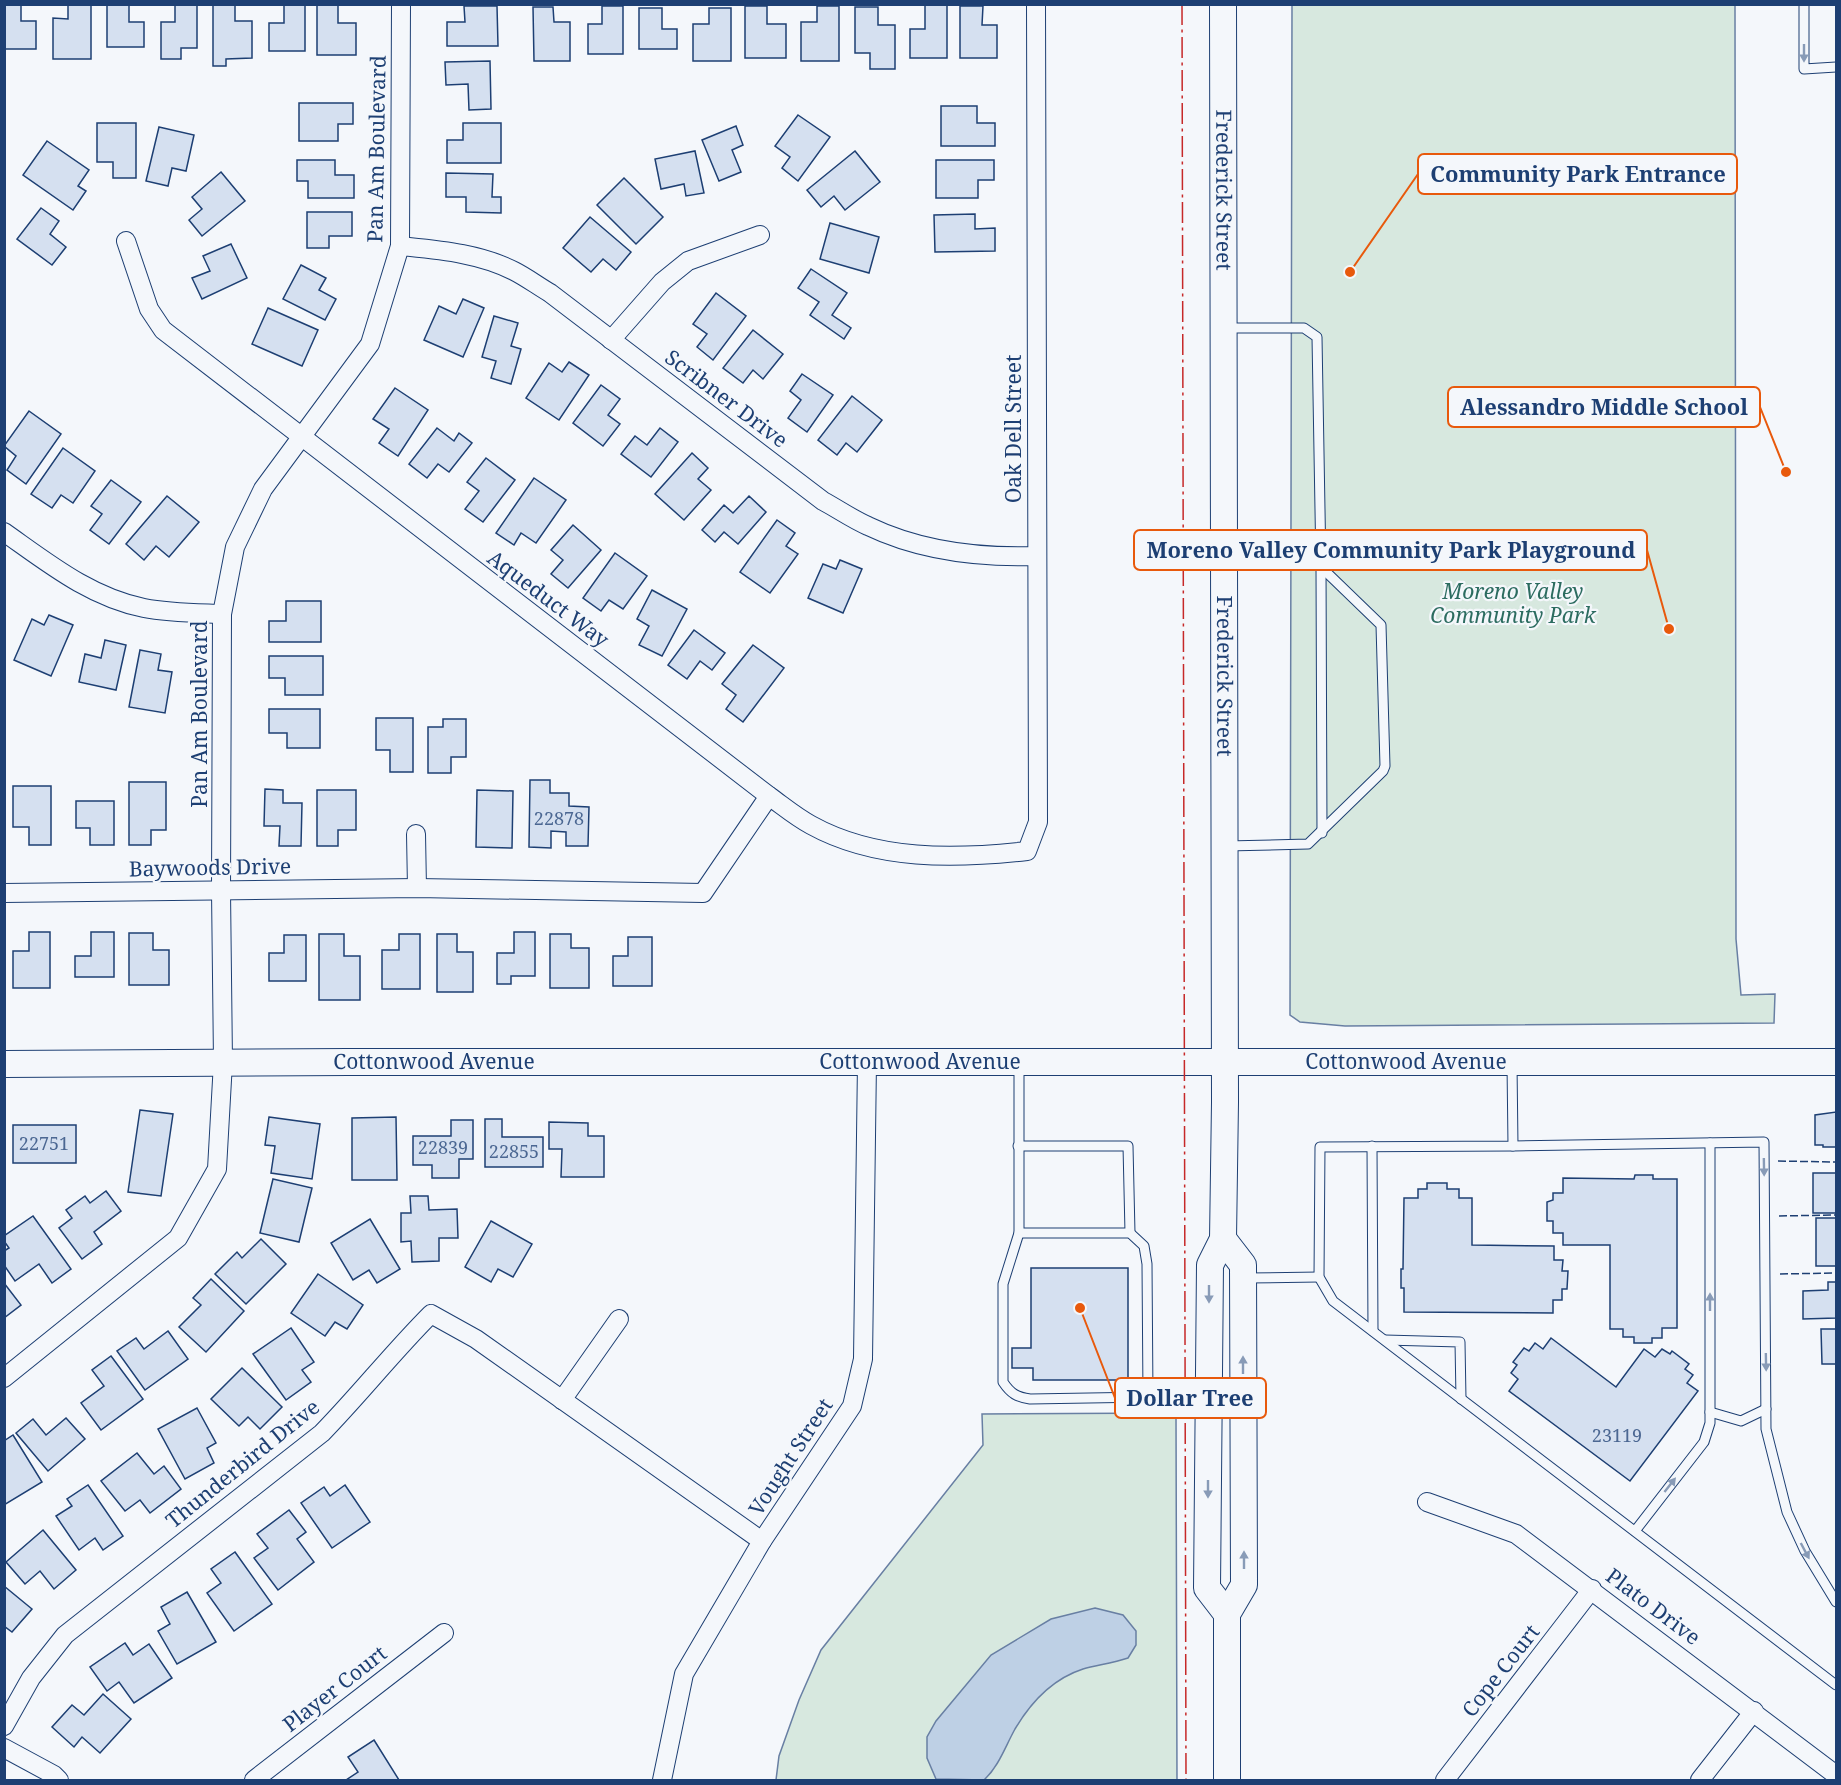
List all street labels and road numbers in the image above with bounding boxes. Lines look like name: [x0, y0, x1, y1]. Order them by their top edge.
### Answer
street label: Pan Am Boulevard: [360, 55, 392, 243]
street label: Frederick Street: [1210, 109, 1238, 271]
street label: Scribner Drive: [660, 343, 794, 454]
street label: Oak Dell Street: [999, 355, 1027, 503]
street label: Aqueduct Way: [482, 543, 615, 653]
street label: Frederick Street: [1211, 595, 1239, 757]
street label: Pan Am Boulevard: [185, 620, 213, 808]
street label: Baywoods Drive: [129, 852, 291, 882]
street label: Cottonwood Avenue: [333, 1047, 535, 1075]
street label: Cottonwood Avenue: [819, 1047, 1021, 1075]
street label: Cottonwood Avenue: [1305, 1047, 1507, 1075]
street label: Thunderbird Drive: [160, 1392, 325, 1534]
street label: Vought Street: [742, 1392, 839, 1520]
street label: Plato Drive: [1601, 1562, 1706, 1651]
street label: Cope Court: [1455, 1618, 1545, 1722]
street label: Player Court: [277, 1639, 392, 1738]

